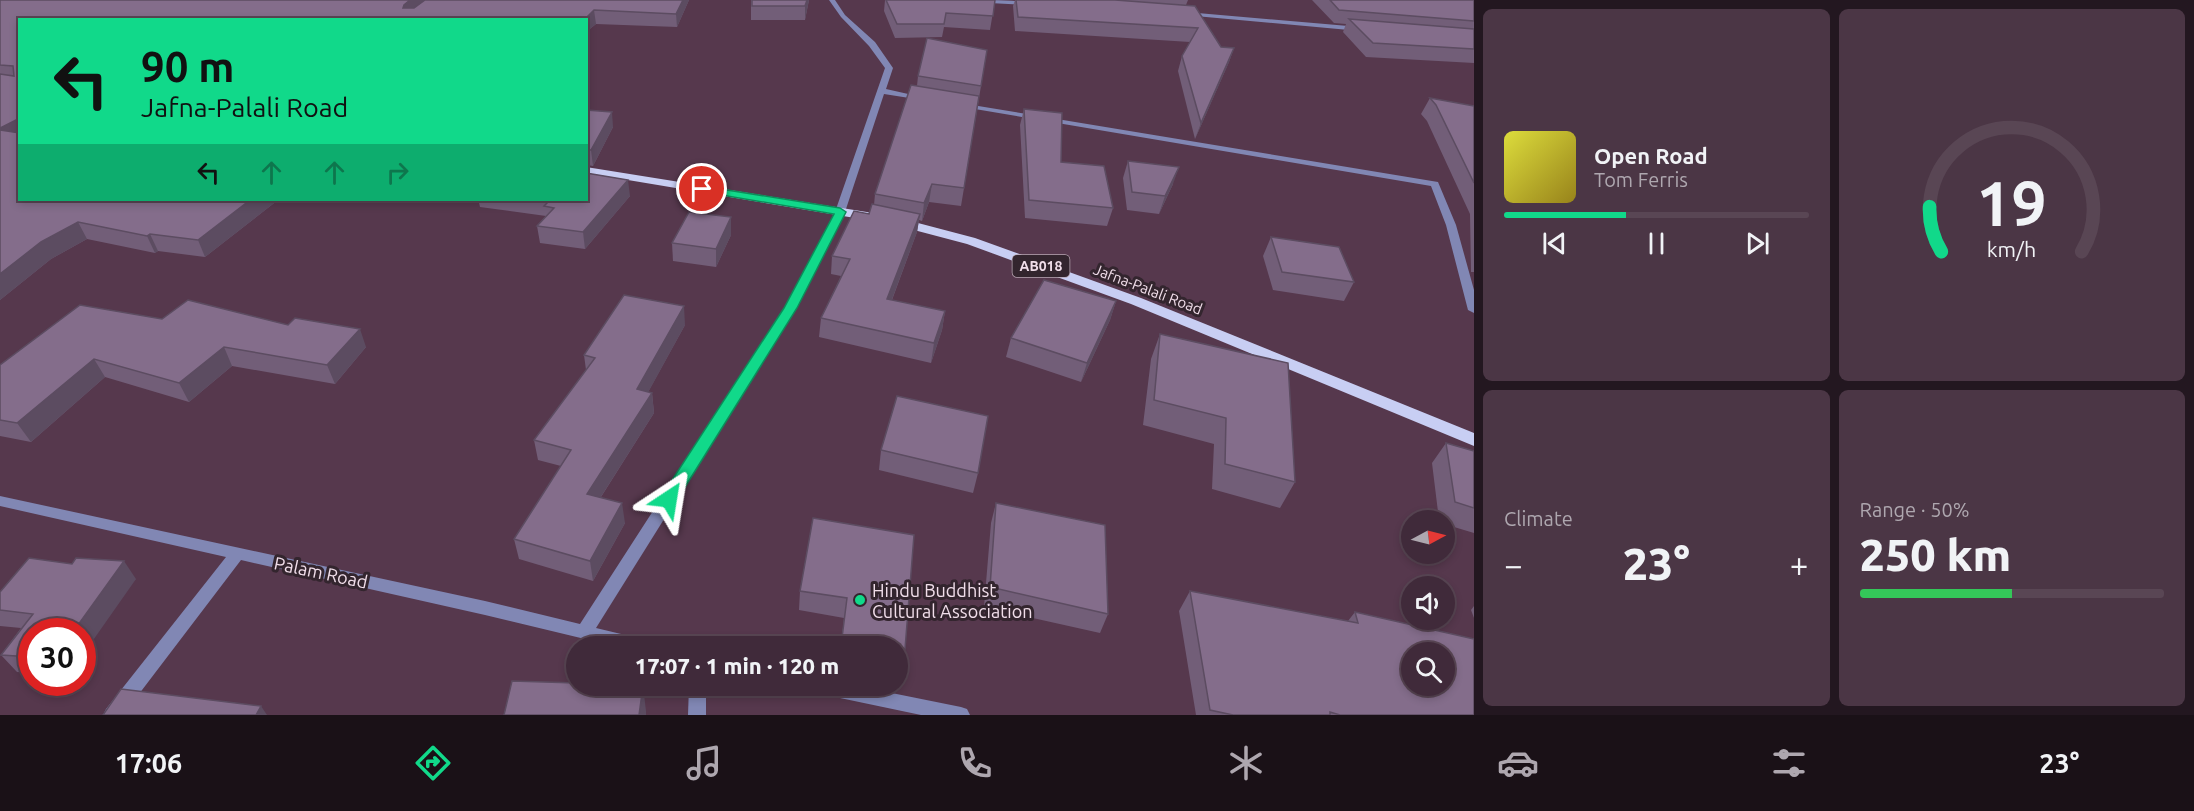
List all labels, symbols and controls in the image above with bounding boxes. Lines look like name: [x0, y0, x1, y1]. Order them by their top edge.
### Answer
icon: left: [42, 42, 120, 120]
text: 90 m: [141, 43, 235, 90]
text: Jafna-Palali Road: [141, 92, 348, 122]
text: Open Road: [1594, 143, 1708, 168]
icon: left: [192, 156, 225, 189]
icon: ahead: [255, 156, 288, 189]
icon: ahead: [318, 156, 351, 189]
icon: right: [381, 156, 414, 189]
pin: [676, 163, 727, 214]
text: Tom Ferris: [1594, 168, 1688, 191]
text: 19: [1977, 168, 2047, 238]
icon: arrive: [685, 172, 718, 205]
icon: previous: [1538, 227, 1571, 260]
icon: pause: [1640, 227, 1673, 260]
icon: next: [1741, 227, 1774, 260]
text: km/h: [1987, 238, 2036, 262]
road number: AB018: [1012, 255, 1070, 277]
street label: Jafna-Palali Road: [1091, 260, 1205, 318]
position arrow: [637, 467, 701, 531]
text: Range · 50%: [1860, 498, 1970, 521]
text: Climate: [1504, 507, 1573, 530]
north arrow: [1401, 510, 1455, 564]
map controls: [1401, 510, 1455, 696]
text: 250 km: [1860, 529, 2011, 580]
text: 23°: [1623, 538, 1690, 589]
text: −: [1504, 546, 1523, 583]
text: +: [1790, 546, 1808, 583]
street label: Palam Road: [272, 552, 370, 592]
button: sound: [1401, 576, 1455, 630]
place label: Hindu Buddhist Cultural Association: [872, 580, 1032, 621]
marker: Hindu Buddhist Cultural Association: [853, 593, 867, 607]
speed limit sign: 30: [18, 618, 96, 696]
button: search: [1401, 642, 1455, 696]
text: 17:07 · 1 min · 120 m: [635, 653, 839, 678]
icon: directions: [412, 742, 454, 784]
icon: music: [683, 742, 725, 784]
icon: phone: [954, 742, 996, 784]
icon: climate: [1225, 742, 1267, 784]
icon: car: [1497, 742, 1539, 784]
icon: filters: [1768, 742, 1810, 784]
text: 17:06: [115, 748, 182, 778]
text: 23°: [2039, 748, 2079, 778]

